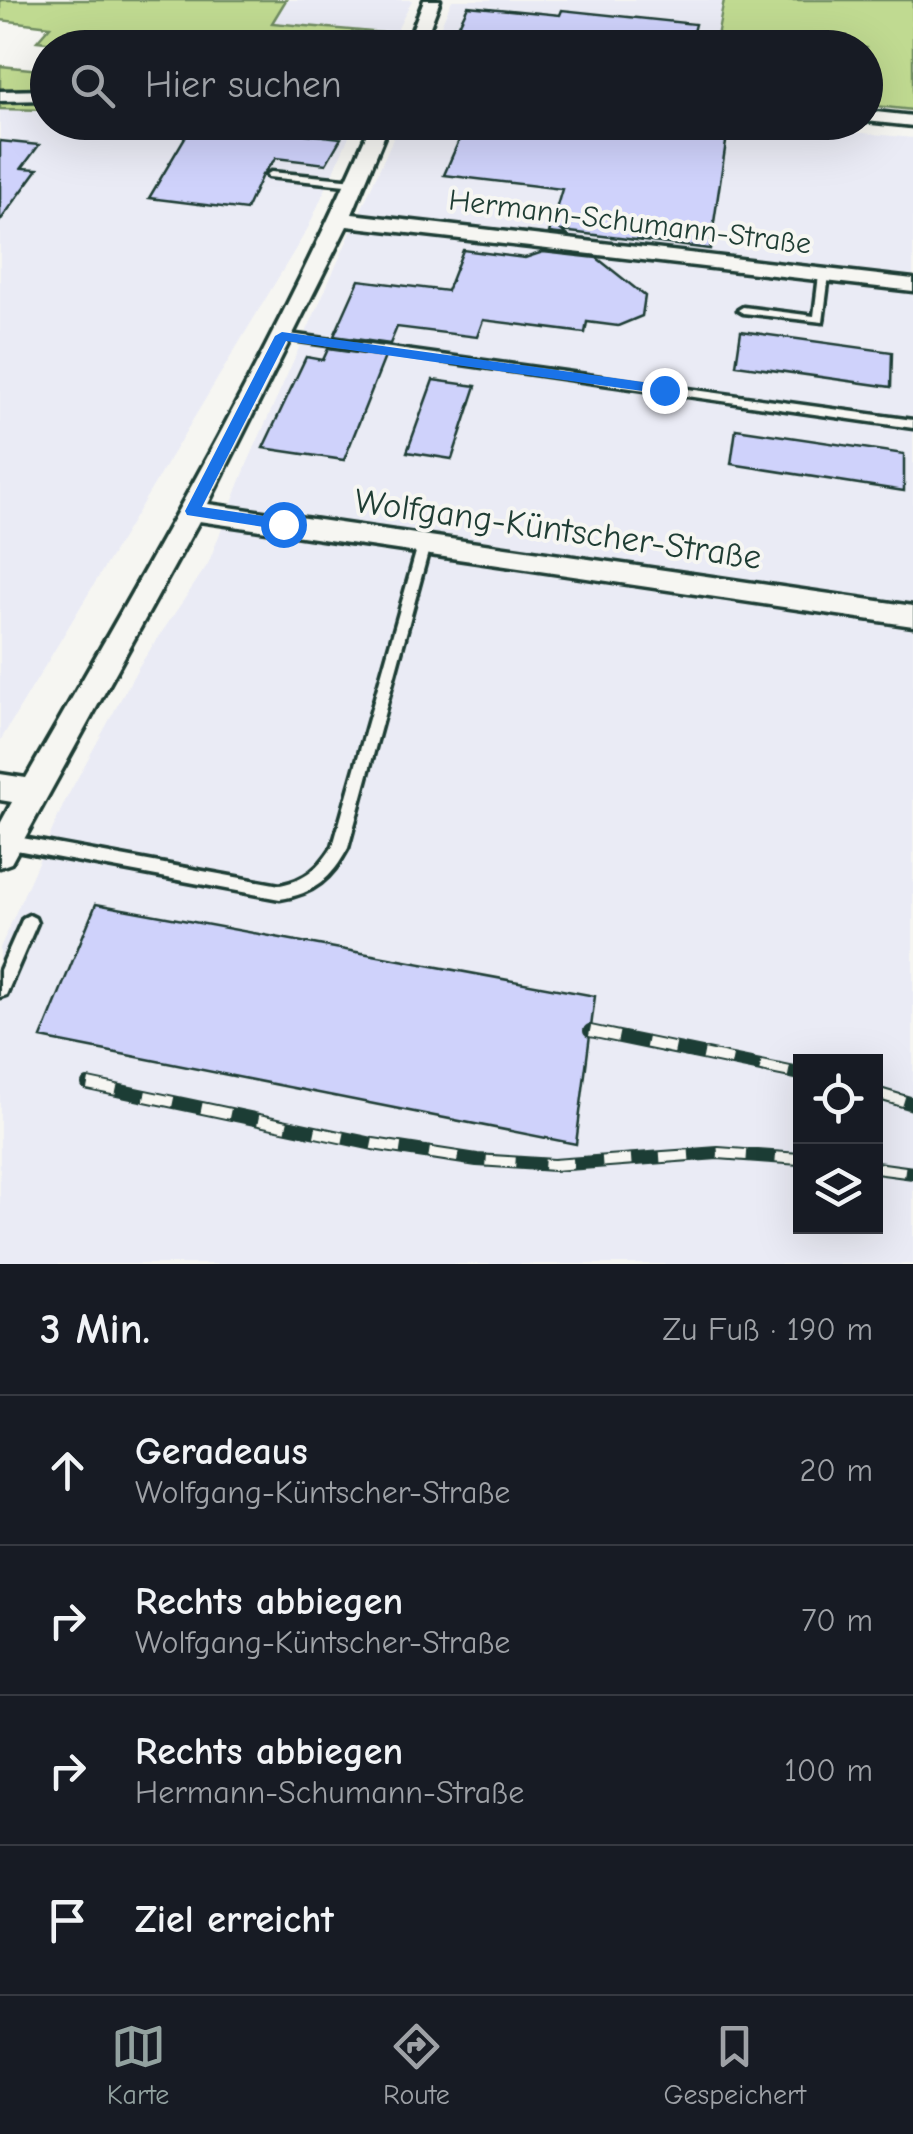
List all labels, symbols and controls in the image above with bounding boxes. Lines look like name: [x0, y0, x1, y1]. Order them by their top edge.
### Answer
search box: [30, 30, 883, 140]
icon: search: [65, 58, 120, 113]
text: Hier suchen: [145, 63, 342, 107]
street label: Hermann-Schumann-Straße: [447, 182, 813, 262]
route end: [642, 368, 688, 414]
street label: Wolfgang-Küntscher-Straße: [352, 480, 764, 578]
route start: [261, 502, 307, 548]
map controls: [793, 1054, 883, 1234]
button: locate: [793, 1054, 883, 1144]
button: layers: [793, 1144, 883, 1234]
text: 3 Min.: [40, 1305, 150, 1354]
text: Zu Fuß · 190 m: [662, 1311, 873, 1348]
text: Geradeaus: [135, 1430, 308, 1474]
icon: ahead: [40, 1443, 95, 1498]
text: 20 m: [800, 1452, 873, 1489]
text: Wolfgang-Küntscher-Straße: [135, 1474, 510, 1511]
text: Rechts abbiegen: [135, 1580, 403, 1624]
icon: right: [40, 1593, 95, 1648]
text: 70 m: [801, 1602, 873, 1639]
text: Wolfgang-Küntscher-Straße: [135, 1624, 510, 1661]
text: Rechts abbiegen: [135, 1730, 403, 1774]
icon: right: [40, 1743, 95, 1798]
text: 100 m: [784, 1752, 873, 1789]
text: Hermann-Schumann-Straße: [135, 1774, 524, 1811]
icon: arrive: [40, 1893, 95, 1948]
text: Ziel erreicht: [135, 1898, 334, 1942]
tab: Karte: [107, 2019, 169, 2111]
tab: Route: [383, 2019, 450, 2111]
tab: Gespeichert: [663, 2019, 806, 2111]

